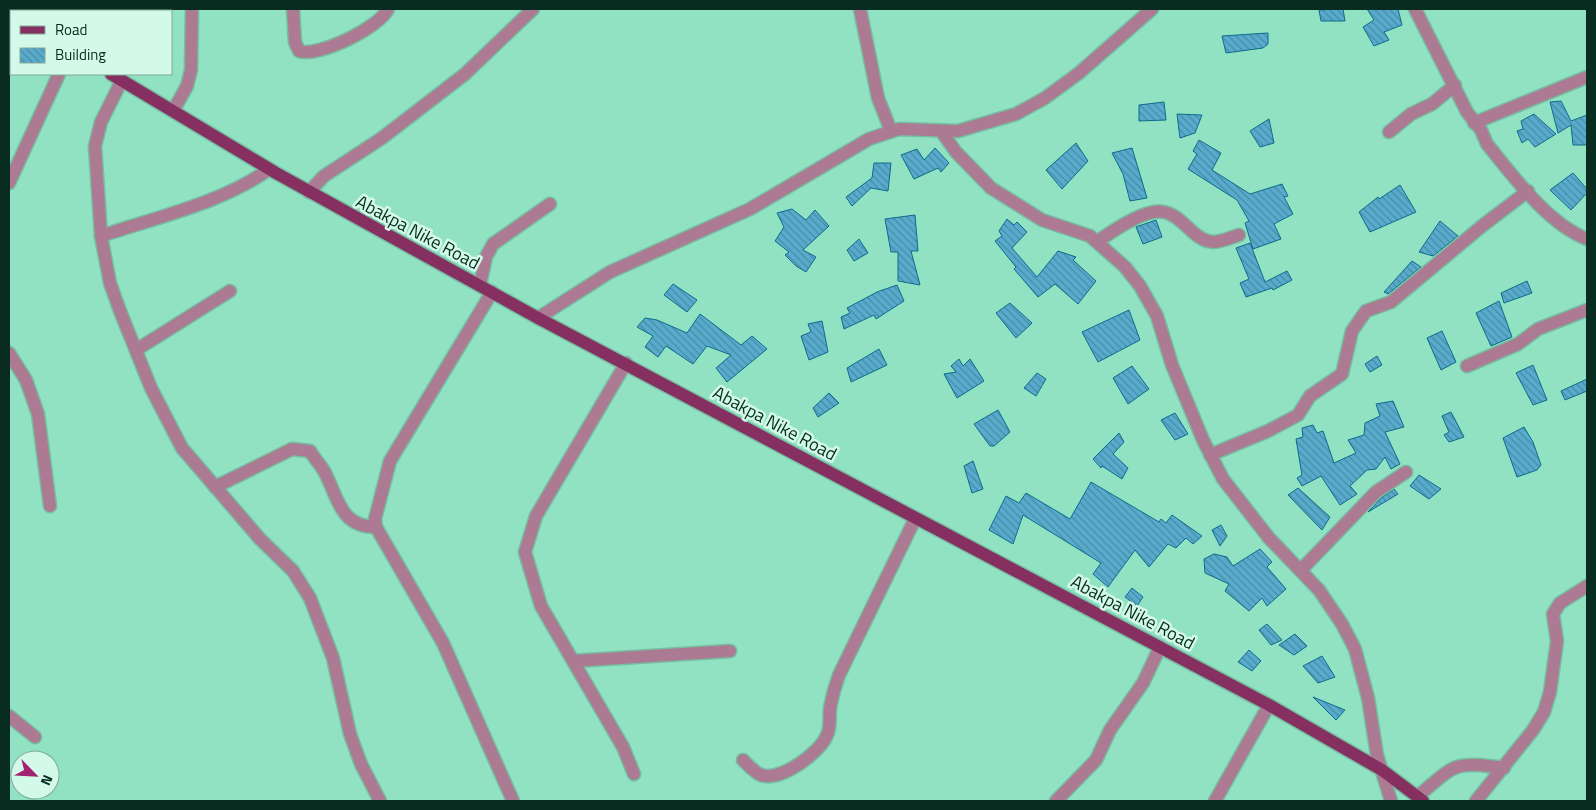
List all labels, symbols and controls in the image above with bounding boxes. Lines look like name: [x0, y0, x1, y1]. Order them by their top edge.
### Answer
legend: [10, 10, 172, 75]
text: Road: [55, 18, 87, 41]
text: Building: [55, 43, 106, 66]
street label: Abakpa Nike Road: [351, 188, 485, 276]
street label: Abakpa Nike Road: [708, 379, 842, 467]
street label: Abakpa Nike Road: [1066, 568, 1200, 656]
north arrow: [10, 750, 60, 800]
text: N: [36, 772, 59, 789]

